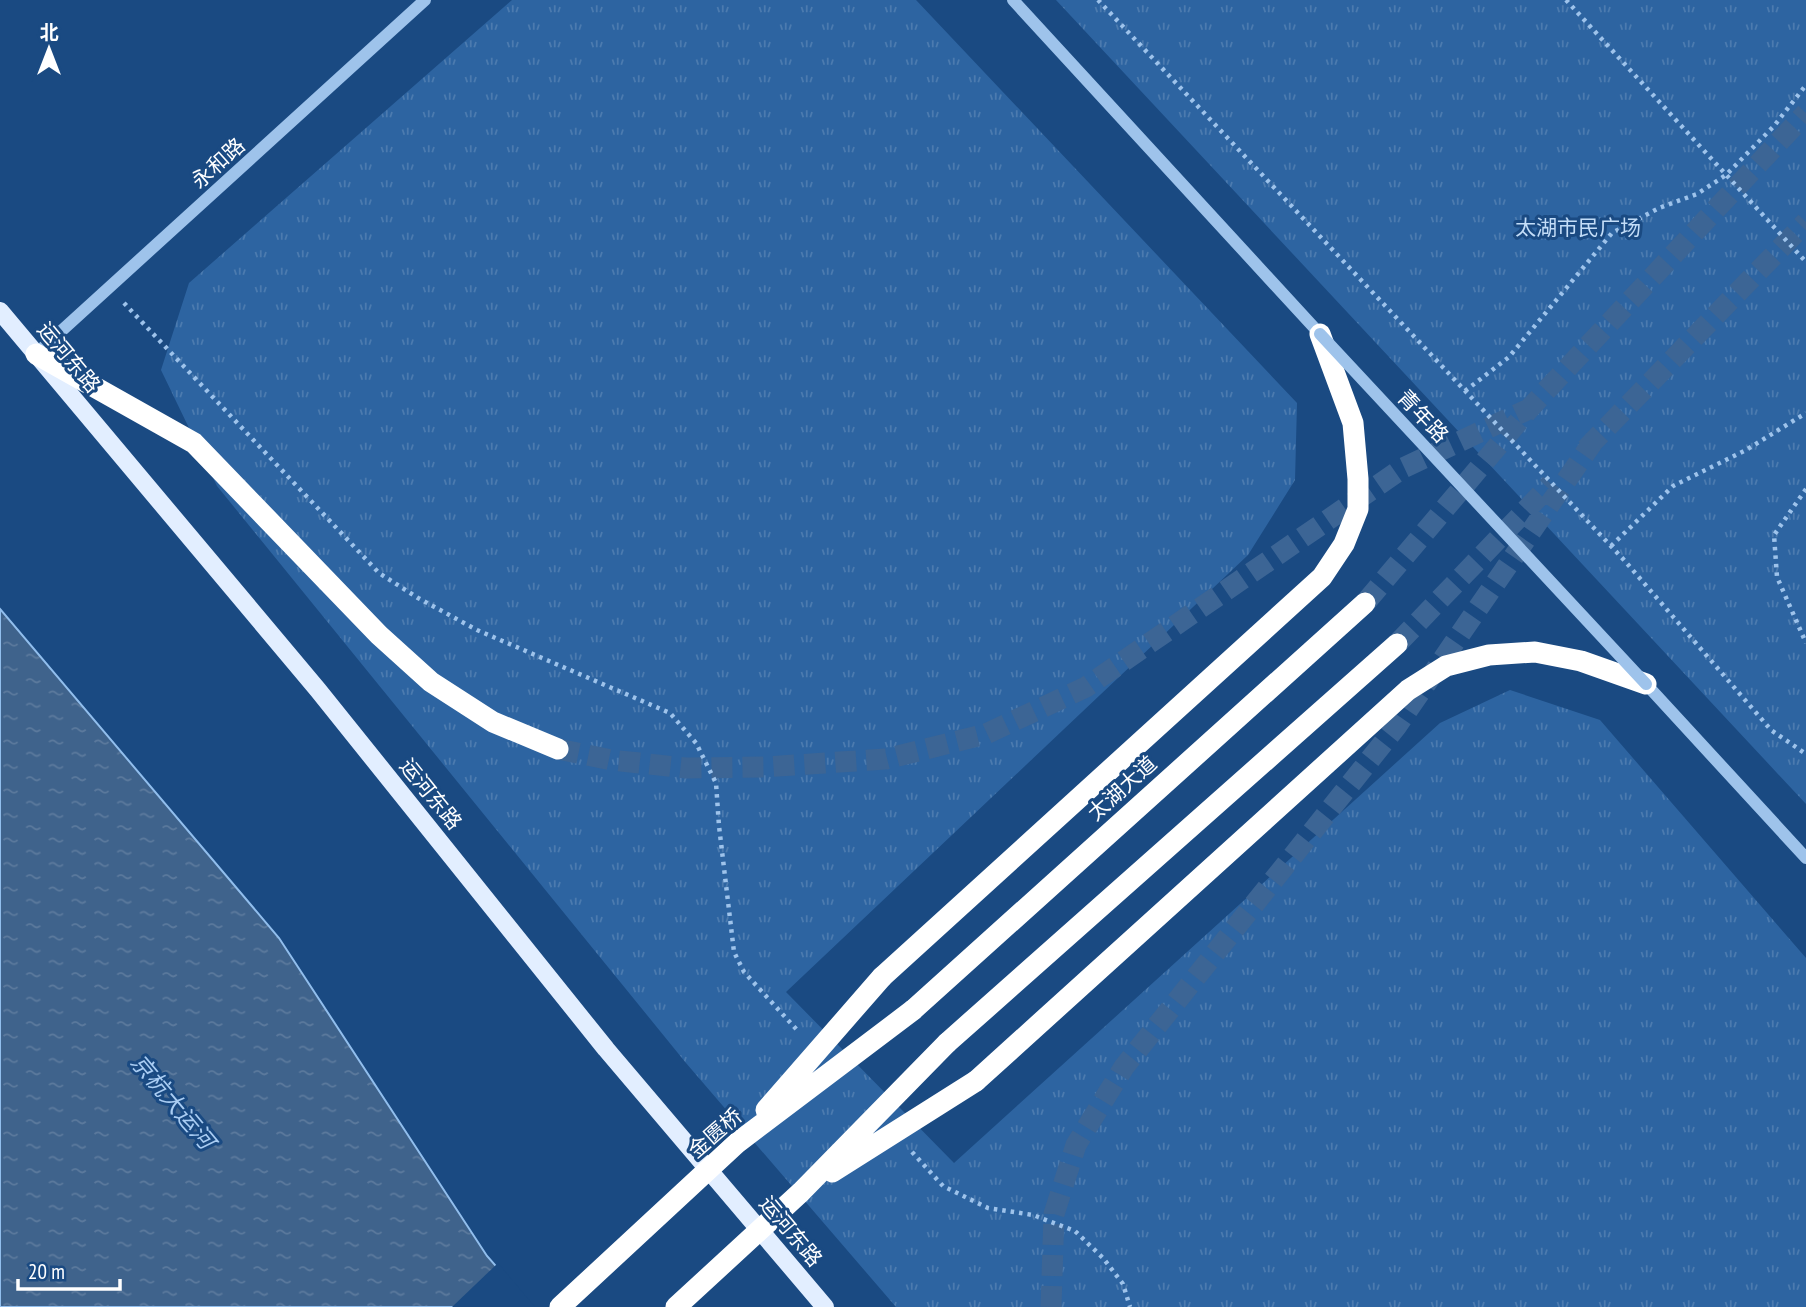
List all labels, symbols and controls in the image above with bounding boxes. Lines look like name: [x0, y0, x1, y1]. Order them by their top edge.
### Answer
north arrow: [14, 14, 84, 84]
text: 北: [39, 20, 59, 44]
street label: 永和路: [186, 132, 250, 194]
park label: 太湖市民广场: [1515, 214, 1641, 241]
street label: 运河东路: [32, 316, 106, 398]
street label: 青年路: [1392, 384, 1454, 448]
street label: 太湖大道: [1082, 750, 1162, 826]
street label: 运河东路: [394, 753, 468, 835]
water label: 京杭大运河: [125, 1048, 224, 1157]
street label: 金匮桥: [682, 1102, 748, 1164]
street label: 运河东路: [754, 1190, 828, 1272]
scale bar: [18, 1248, 119, 1292]
text: 20 m: [28, 1258, 65, 1285]

